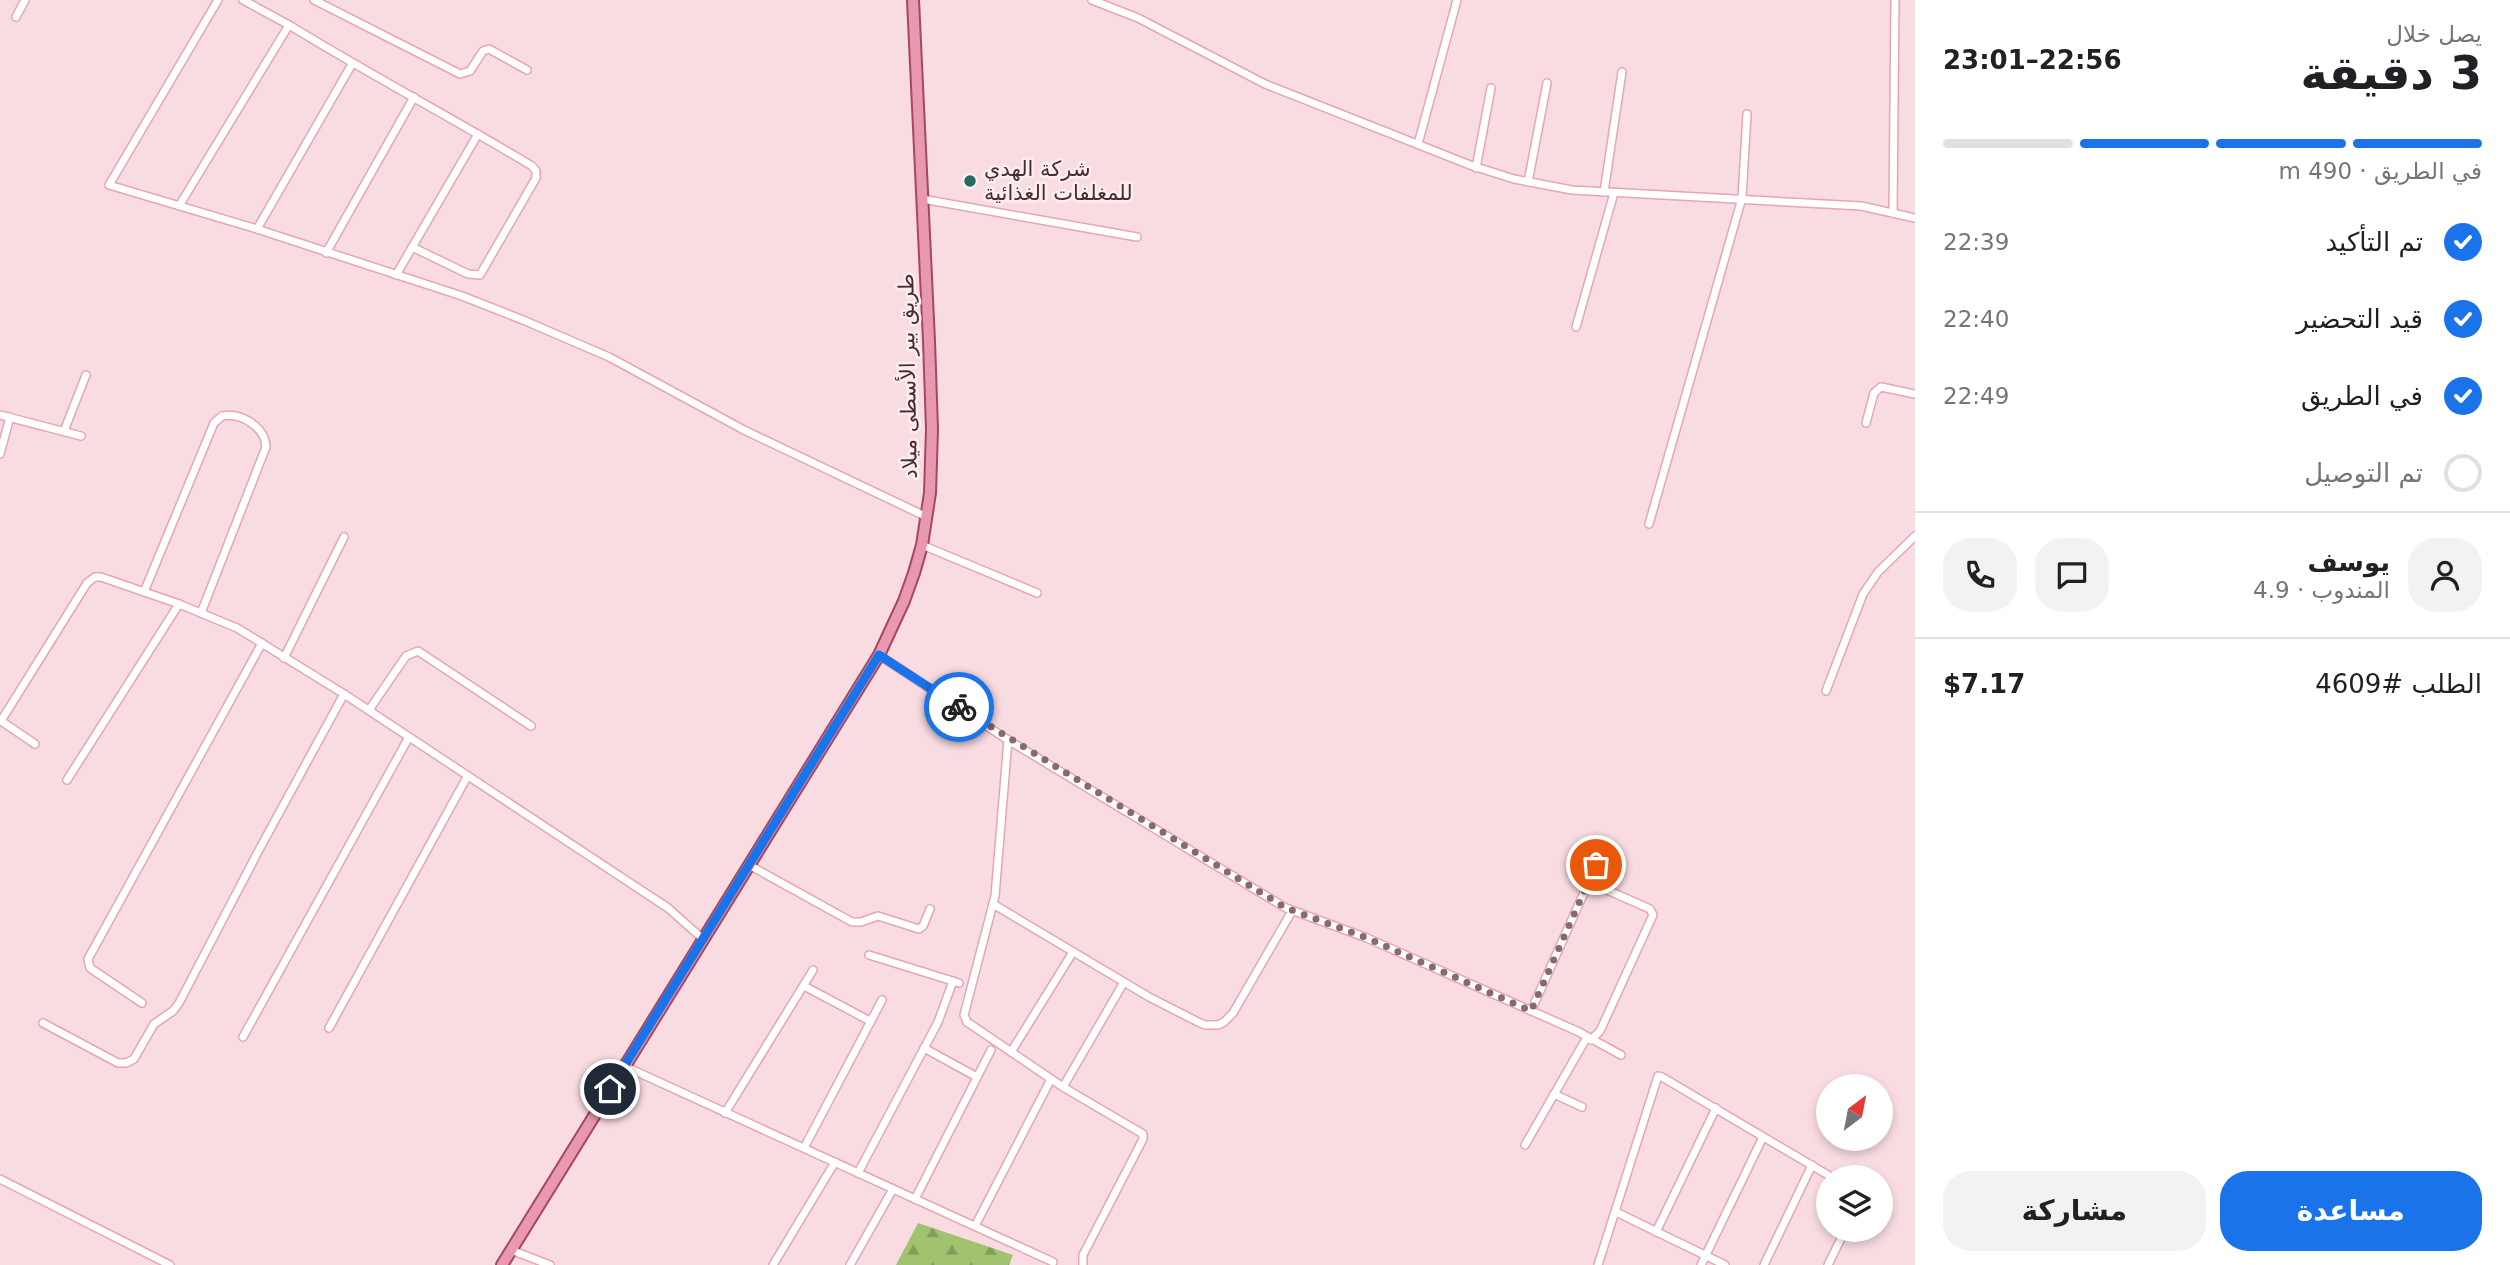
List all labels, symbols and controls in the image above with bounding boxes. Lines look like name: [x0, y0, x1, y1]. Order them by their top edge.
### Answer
text: يصل خلال: [2386, 21, 2482, 47]
text: 22:56–23:01: [1943, 45, 2122, 75]
text: 3 دقيقة: [2300, 46, 2482, 100]
place label: شركة الهدي للمغلفات الغذائية: [984, 157, 1133, 205]
text: في الطريق · 490 m: [2278, 158, 2482, 184]
marker: شركة الهدي للمغلفات الغذائية: [962, 173, 978, 189]
icon: check: [2444, 223, 2482, 261]
text: تم التأكيد: [2325, 227, 2423, 257]
text: 22:39: [1943, 229, 2009, 255]
street label: طريق بير الأسطى ميلاد: [893, 273, 922, 479]
icon: check: [2444, 300, 2482, 338]
text: قيد التحضير: [2296, 304, 2423, 334]
text: 22:40: [1943, 306, 2009, 332]
icon: check: [2444, 377, 2482, 415]
text: في الطريق: [2301, 381, 2423, 411]
text: 22:49: [1943, 383, 2009, 409]
text: تم التوصيل: [2304, 458, 2423, 488]
button: phone: [1943, 538, 2017, 612]
button: chat: [2035, 538, 2109, 612]
button: person: [2408, 538, 2482, 612]
text: يوسف: [2307, 547, 2390, 577]
text: المندوب · 4.9: [2253, 577, 2390, 603]
text: $7.17: [1943, 669, 2025, 699]
text: الطلب #4609: [2315, 669, 2482, 699]
courier: [924, 672, 994, 742]
icon: bike: [940, 688, 978, 726]
pin: [1566, 835, 1626, 895]
icon: bag: [1577, 846, 1615, 884]
pin: [580, 1059, 640, 1119]
icon: home: [591, 1070, 629, 1108]
north arrow: [1816, 1074, 1894, 1152]
map controls: [1816, 1074, 1893, 1242]
button: layers: [1816, 1165, 1893, 1242]
button: مشاركة: [1943, 1171, 2206, 1251]
button: مساعدة: [2220, 1171, 2482, 1251]

